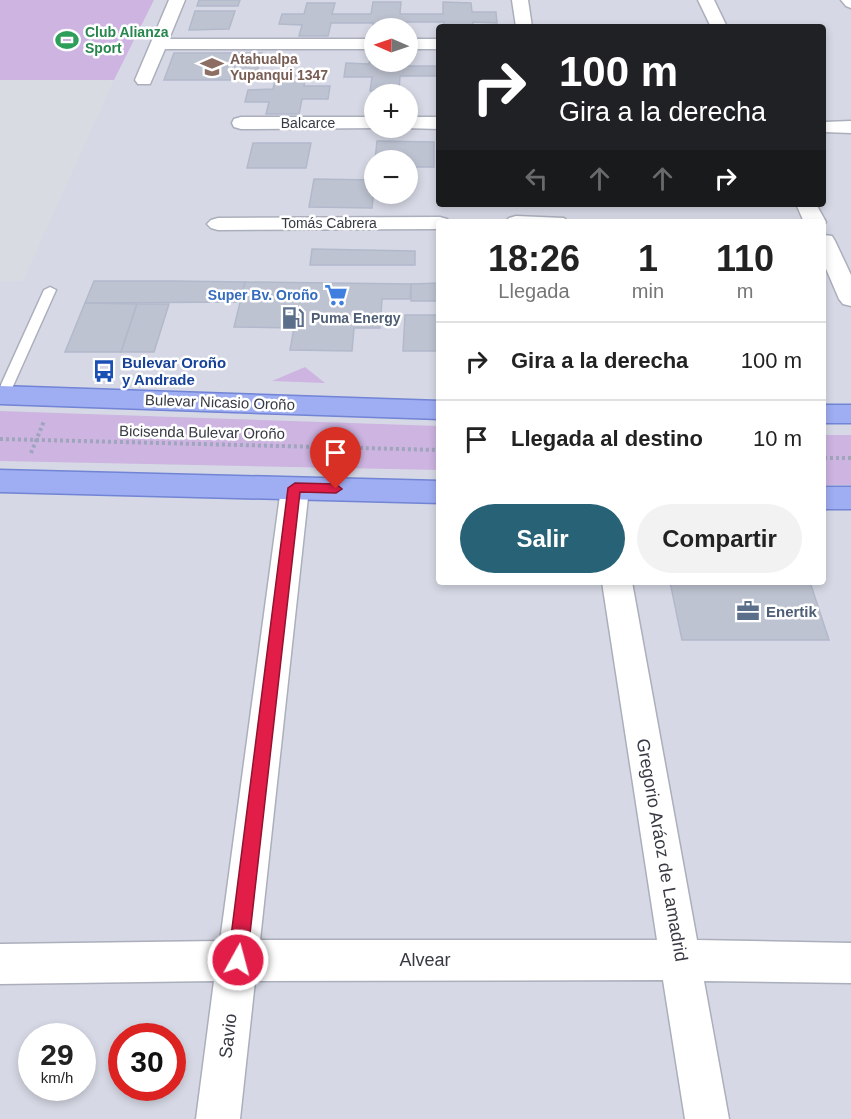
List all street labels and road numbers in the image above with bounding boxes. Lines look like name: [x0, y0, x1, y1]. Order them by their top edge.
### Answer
street label: Balcarce: [281, 115, 335, 131]
street label: Tomás Cabrera: [281, 215, 377, 231]
street label: Bulevar Nicasio Oroño: [145, 391, 295, 413]
street label: Bicisenda Bulevar Oroño: [119, 422, 285, 442]
street label: Gregorio Aráoz de Lamadrid: [633, 737, 691, 963]
street label: Alvear: [399, 950, 451, 970]
street label: Savio: [215, 1012, 241, 1060]

